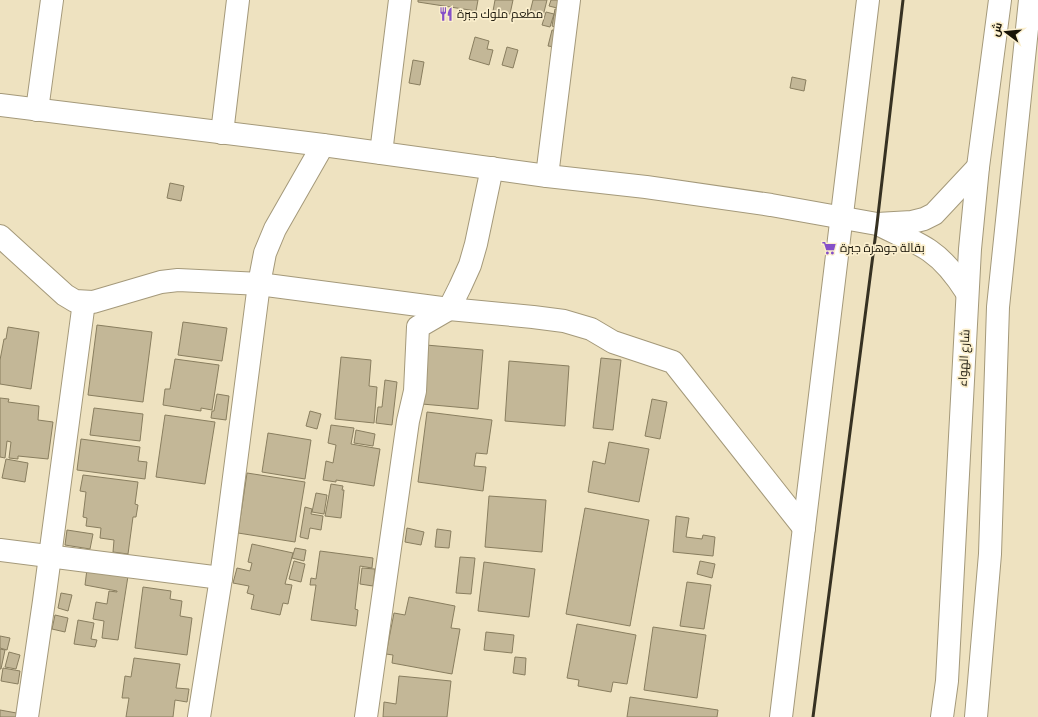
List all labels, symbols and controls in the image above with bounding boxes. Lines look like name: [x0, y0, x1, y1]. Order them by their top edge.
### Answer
restaurant icon: مطعم ملوك جبرة: [438, 6, 454, 22]
place label: مطعم ملوك جبرة: [457, 7, 543, 22]
north arrow: [986, 12, 1026, 52]
text: ش: [989, 21, 1005, 38]
supermarket icon: بقالة جوهرة جبرة: [821, 240, 837, 256]
place label: بقالة جوهرة جبرة: [840, 241, 925, 255]
street label: شارع الهواء: [956, 329, 973, 387]

